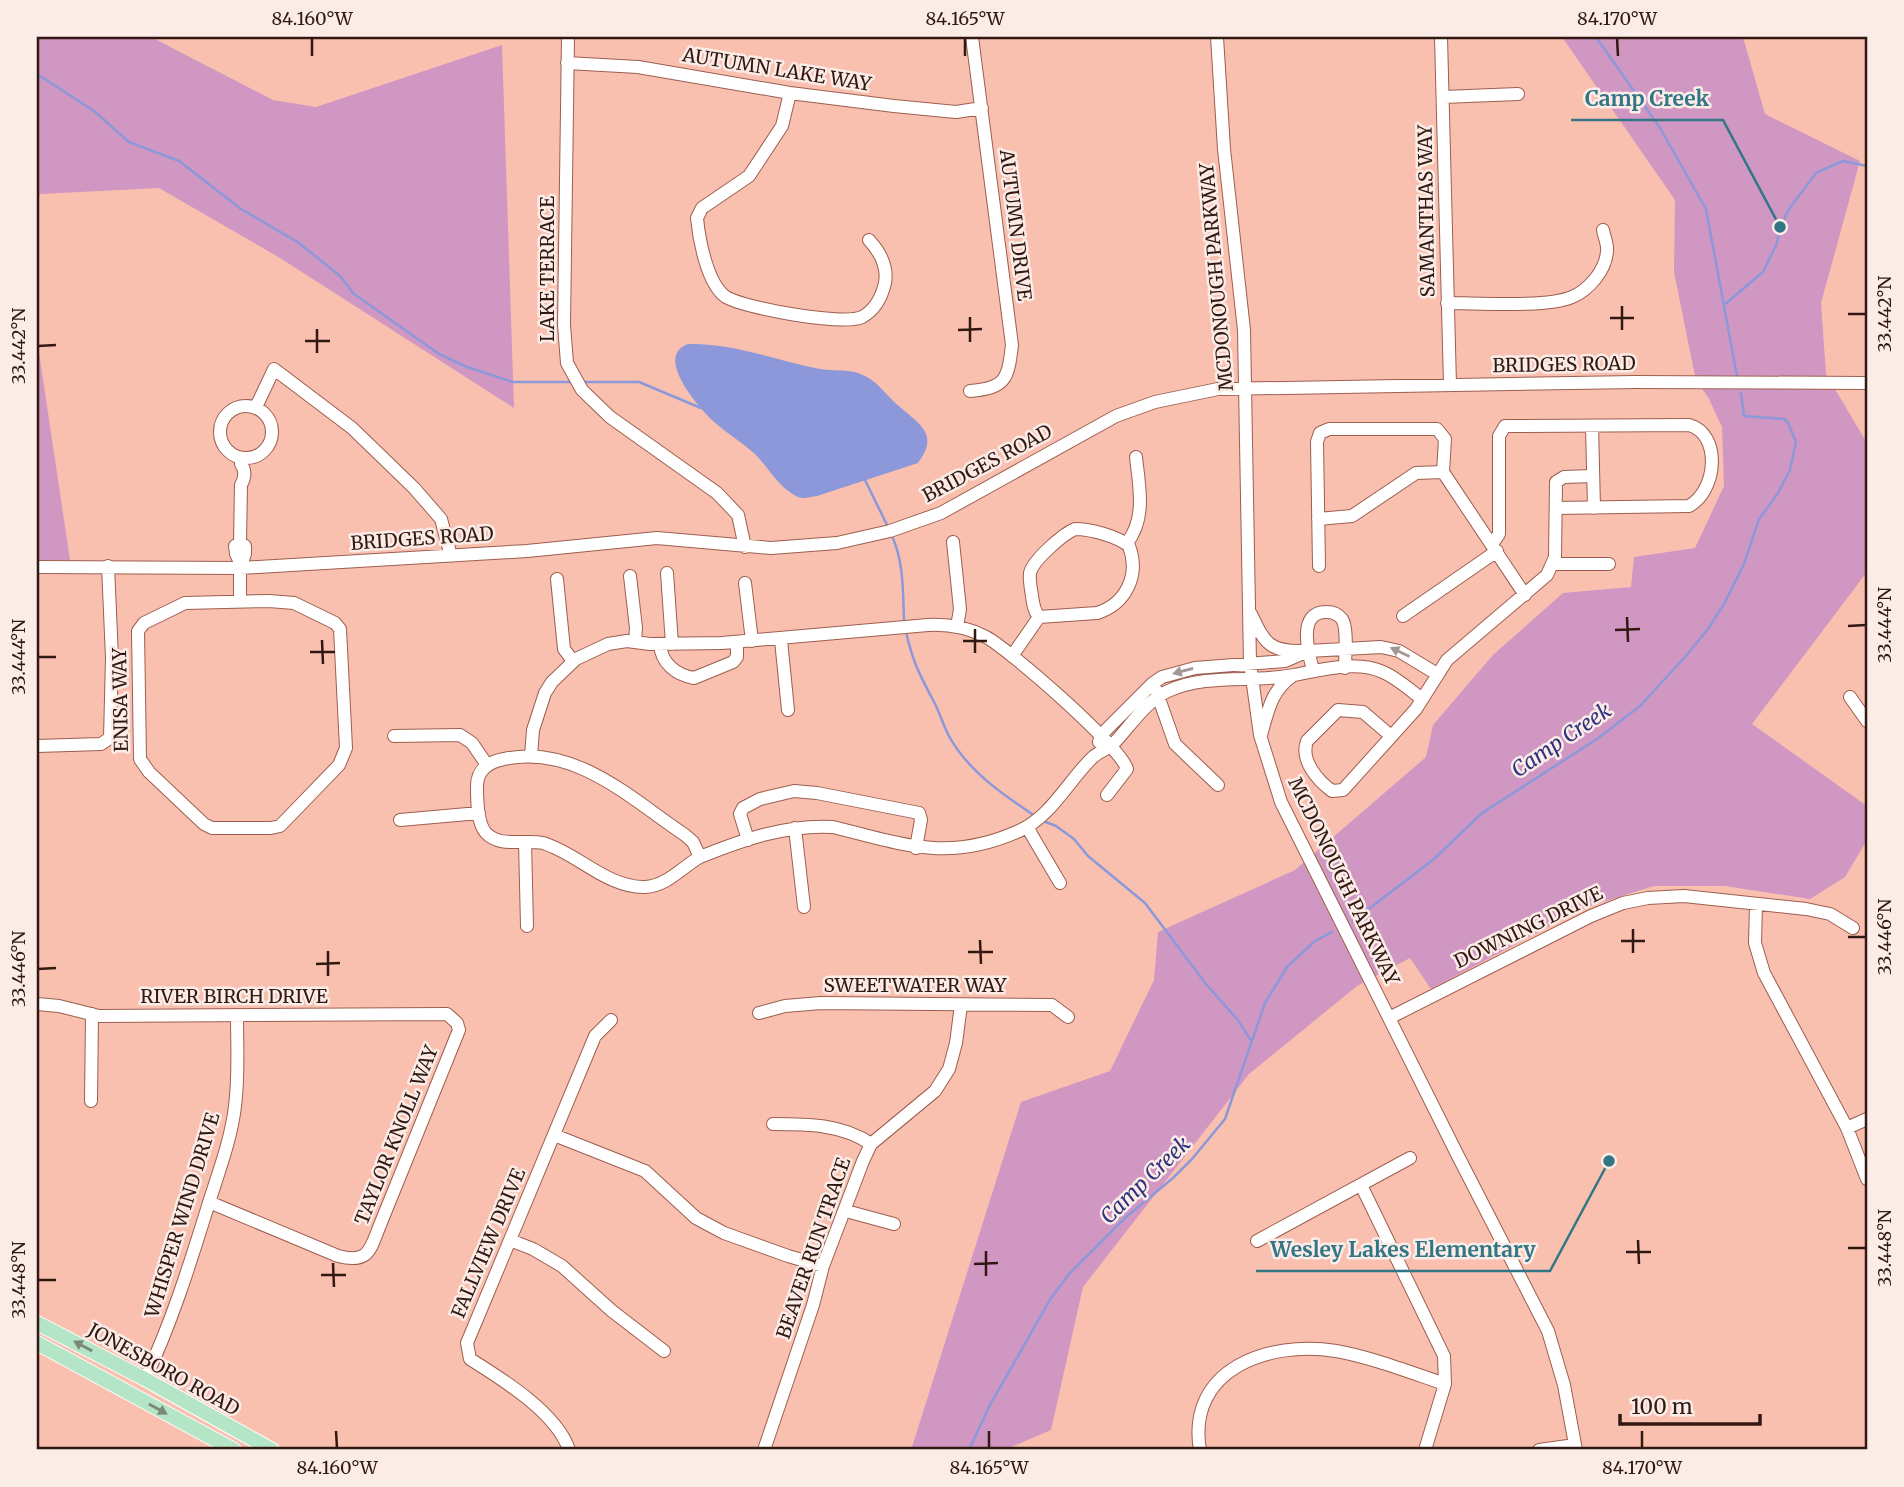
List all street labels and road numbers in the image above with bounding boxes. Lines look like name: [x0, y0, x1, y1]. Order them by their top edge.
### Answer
street label: AUTUMN LAKE WAY: [680, 42, 874, 96]
street label: SAMANTHAS WAY: [1412, 124, 1440, 297]
street label: AUTUMN DRIVE: [995, 147, 1037, 302]
street label: MCDONOUGH PARKWAY: [1194, 161, 1238, 392]
street label: LAKE TERRACE: [535, 196, 559, 342]
street label: BRIDGES ROAD: [1492, 351, 1636, 377]
street label: BRIDGES ROAD: [918, 419, 1056, 507]
street label: BRIDGES ROAD: [350, 521, 494, 555]
street label: ENISA WAY: [107, 647, 133, 752]
street label: MCDONOUGH PARKWAY: [1283, 773, 1405, 990]
street label: DOWNING DRIVE: [1450, 881, 1606, 973]
street label: SWEETWATER WAY: [824, 973, 1007, 997]
street label: RIVER BIRCH DRIVE: [140, 984, 328, 1008]
street label: TAYLOR KNOLL WAY: [349, 1041, 443, 1228]
street label: WHISPER WIND DRIVE: [139, 1110, 225, 1321]
street label: BEAVER RUN TRACE: [771, 1154, 855, 1342]
street label: FALLVIEW DRIVE: [446, 1165, 530, 1321]
street label: JONESBORO ROAD: [83, 1317, 244, 1421]

